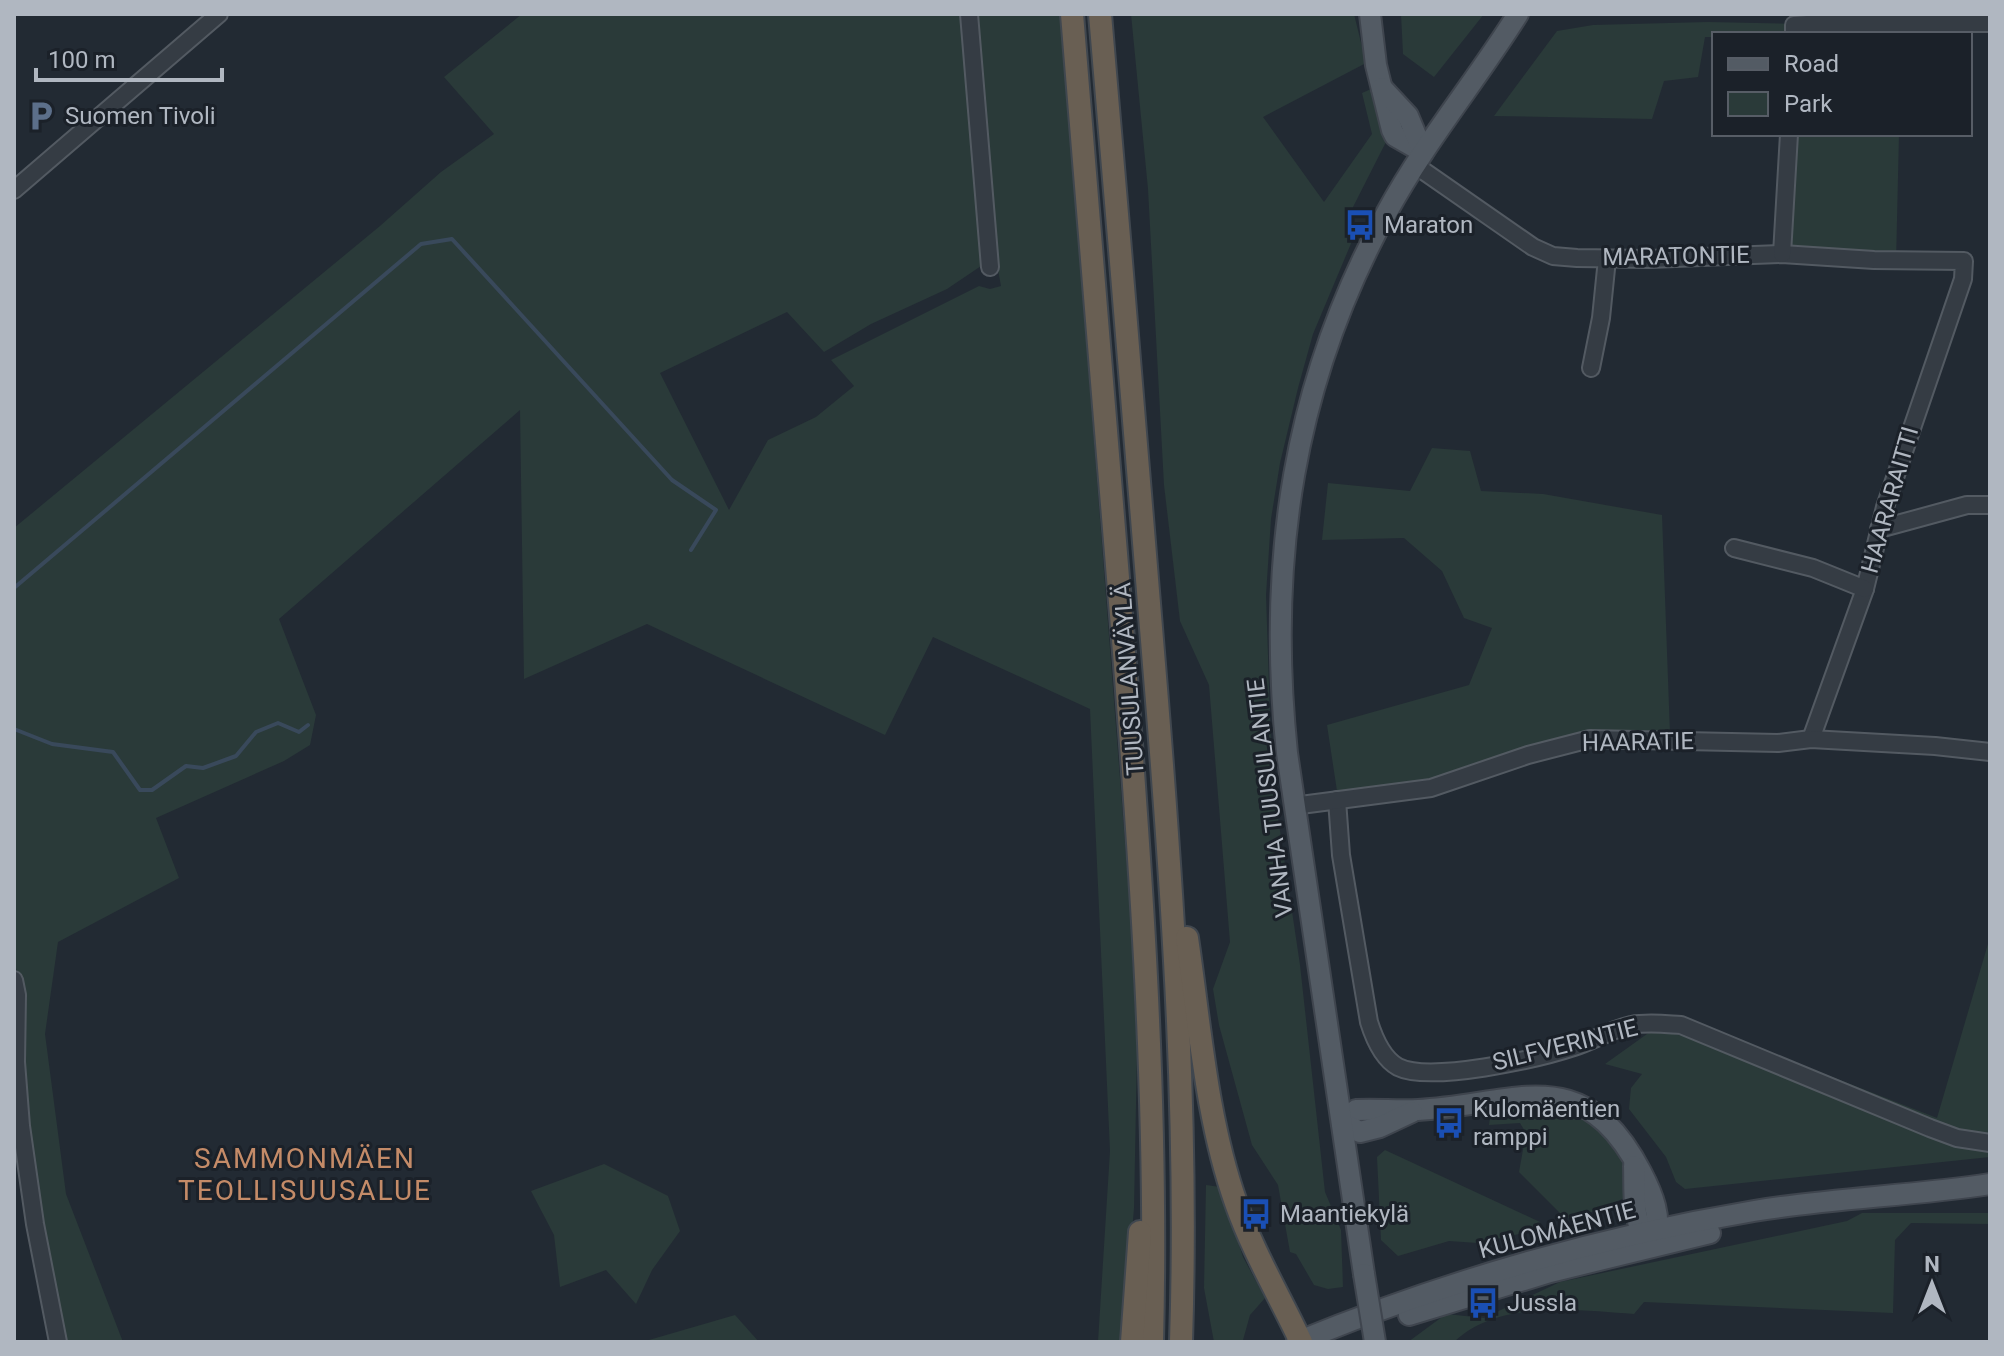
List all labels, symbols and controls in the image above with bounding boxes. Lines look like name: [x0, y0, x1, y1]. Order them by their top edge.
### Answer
scale bar: [36, 32, 222, 82]
legend: [1712, 32, 1972, 136]
text: 100 m: [48, 46, 115, 74]
text: Road: [1784, 50, 1839, 78]
text: Park: [1784, 90, 1833, 118]
parking icon: Suomen Tivoli: [24, 99, 58, 133]
place label: Suomen Tivoli: [65, 102, 216, 130]
bus stop icon: Maraton: [1343, 208, 1377, 242]
place label: Maraton: [1384, 211, 1473, 239]
street label: MARATONTIE: [1602, 241, 1750, 271]
street label: HAARARAITTI: [1856, 424, 1924, 576]
street label: TUUSULANVÄYLÄ: [1108, 581, 1150, 776]
street label: VANHA TUUSULANTIE: [1241, 677, 1299, 919]
street label: HAARATIE: [1582, 727, 1694, 757]
street label: SILFVERINTIE: [1490, 1013, 1640, 1077]
place label: Kulomäentien ramppi: [1473, 1095, 1620, 1151]
bus stop icon: Kulomäentien ramppi: [1432, 1106, 1466, 1140]
district label: SAMMONMÄEN TEOLLISUUSALUE: [178, 1142, 432, 1207]
street label: KULOMÄENTIE: [1476, 1196, 1638, 1264]
bus stop icon: Maantiekylä: [1239, 1197, 1273, 1231]
place label: Maantiekylä: [1280, 1200, 1409, 1228]
north arrow: [1892, 1244, 1972, 1324]
text: N: [1924, 1252, 1940, 1277]
bus stop icon: Jussla: [1466, 1286, 1500, 1320]
place label: Jussla: [1507, 1289, 1577, 1317]

